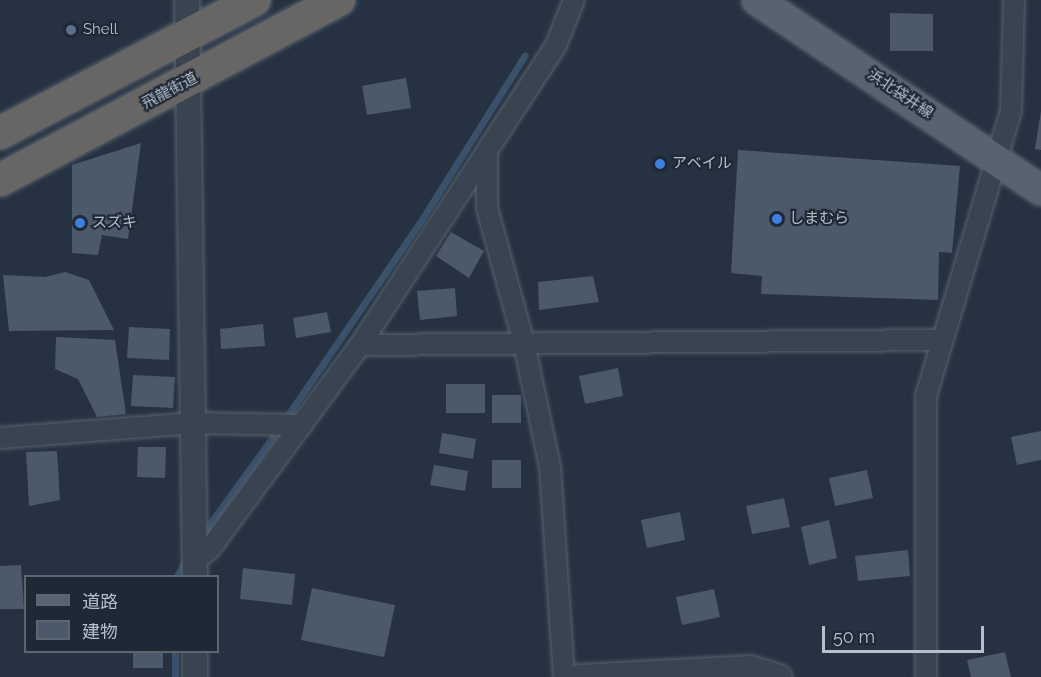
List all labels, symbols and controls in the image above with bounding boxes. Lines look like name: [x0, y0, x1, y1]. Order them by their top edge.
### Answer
place label: Shell: [83, 21, 118, 39]
marker: Shell: [64, 23, 78, 37]
street label: 浜北袋井線: [864, 66, 936, 122]
street label: 飛龍街道: [139, 69, 201, 113]
place label: アベイル: [672, 155, 732, 173]
marker: アベイル: [653, 157, 667, 171]
place label: しまむら: [789, 210, 849, 228]
marker: しまむら: [770, 212, 784, 226]
place label: スズキ: [92, 214, 137, 232]
marker: スズキ: [73, 216, 87, 230]
legend: [24, 575, 219, 653]
text: 道路: [82, 591, 118, 612]
scale bar: [825, 614, 987, 652]
text: 建物: [82, 621, 118, 642]
text: 50 m: [833, 626, 875, 647]

